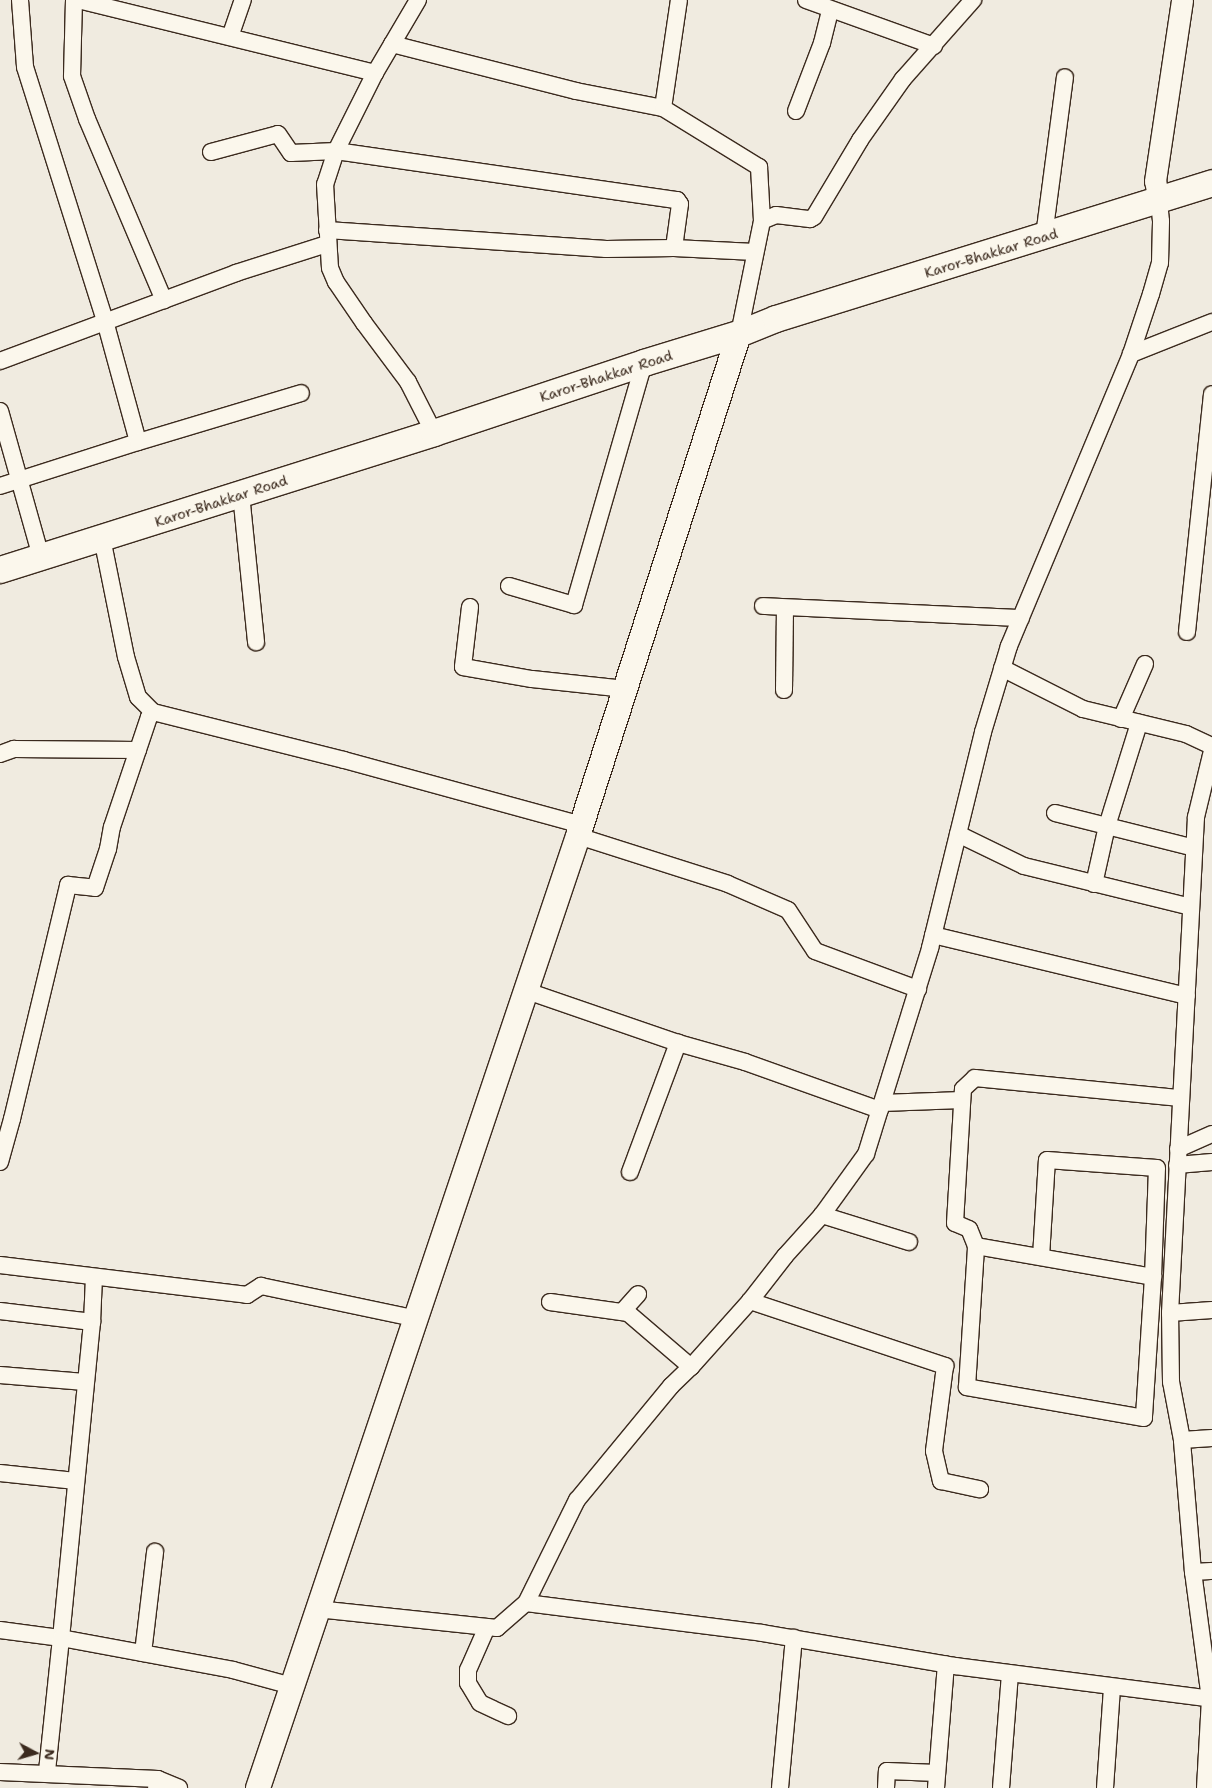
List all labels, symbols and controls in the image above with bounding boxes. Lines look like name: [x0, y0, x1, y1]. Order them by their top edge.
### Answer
street label: Karor-Bhakkar Road: [922, 225, 1060, 281]
street label: Karor-Bhakkar Road: [538, 347, 674, 405]
street label: Karor-Bhakkar Road: [153, 472, 289, 530]
north arrow: [10, 1728, 60, 1778]
text: N: [40, 1748, 59, 1761]

